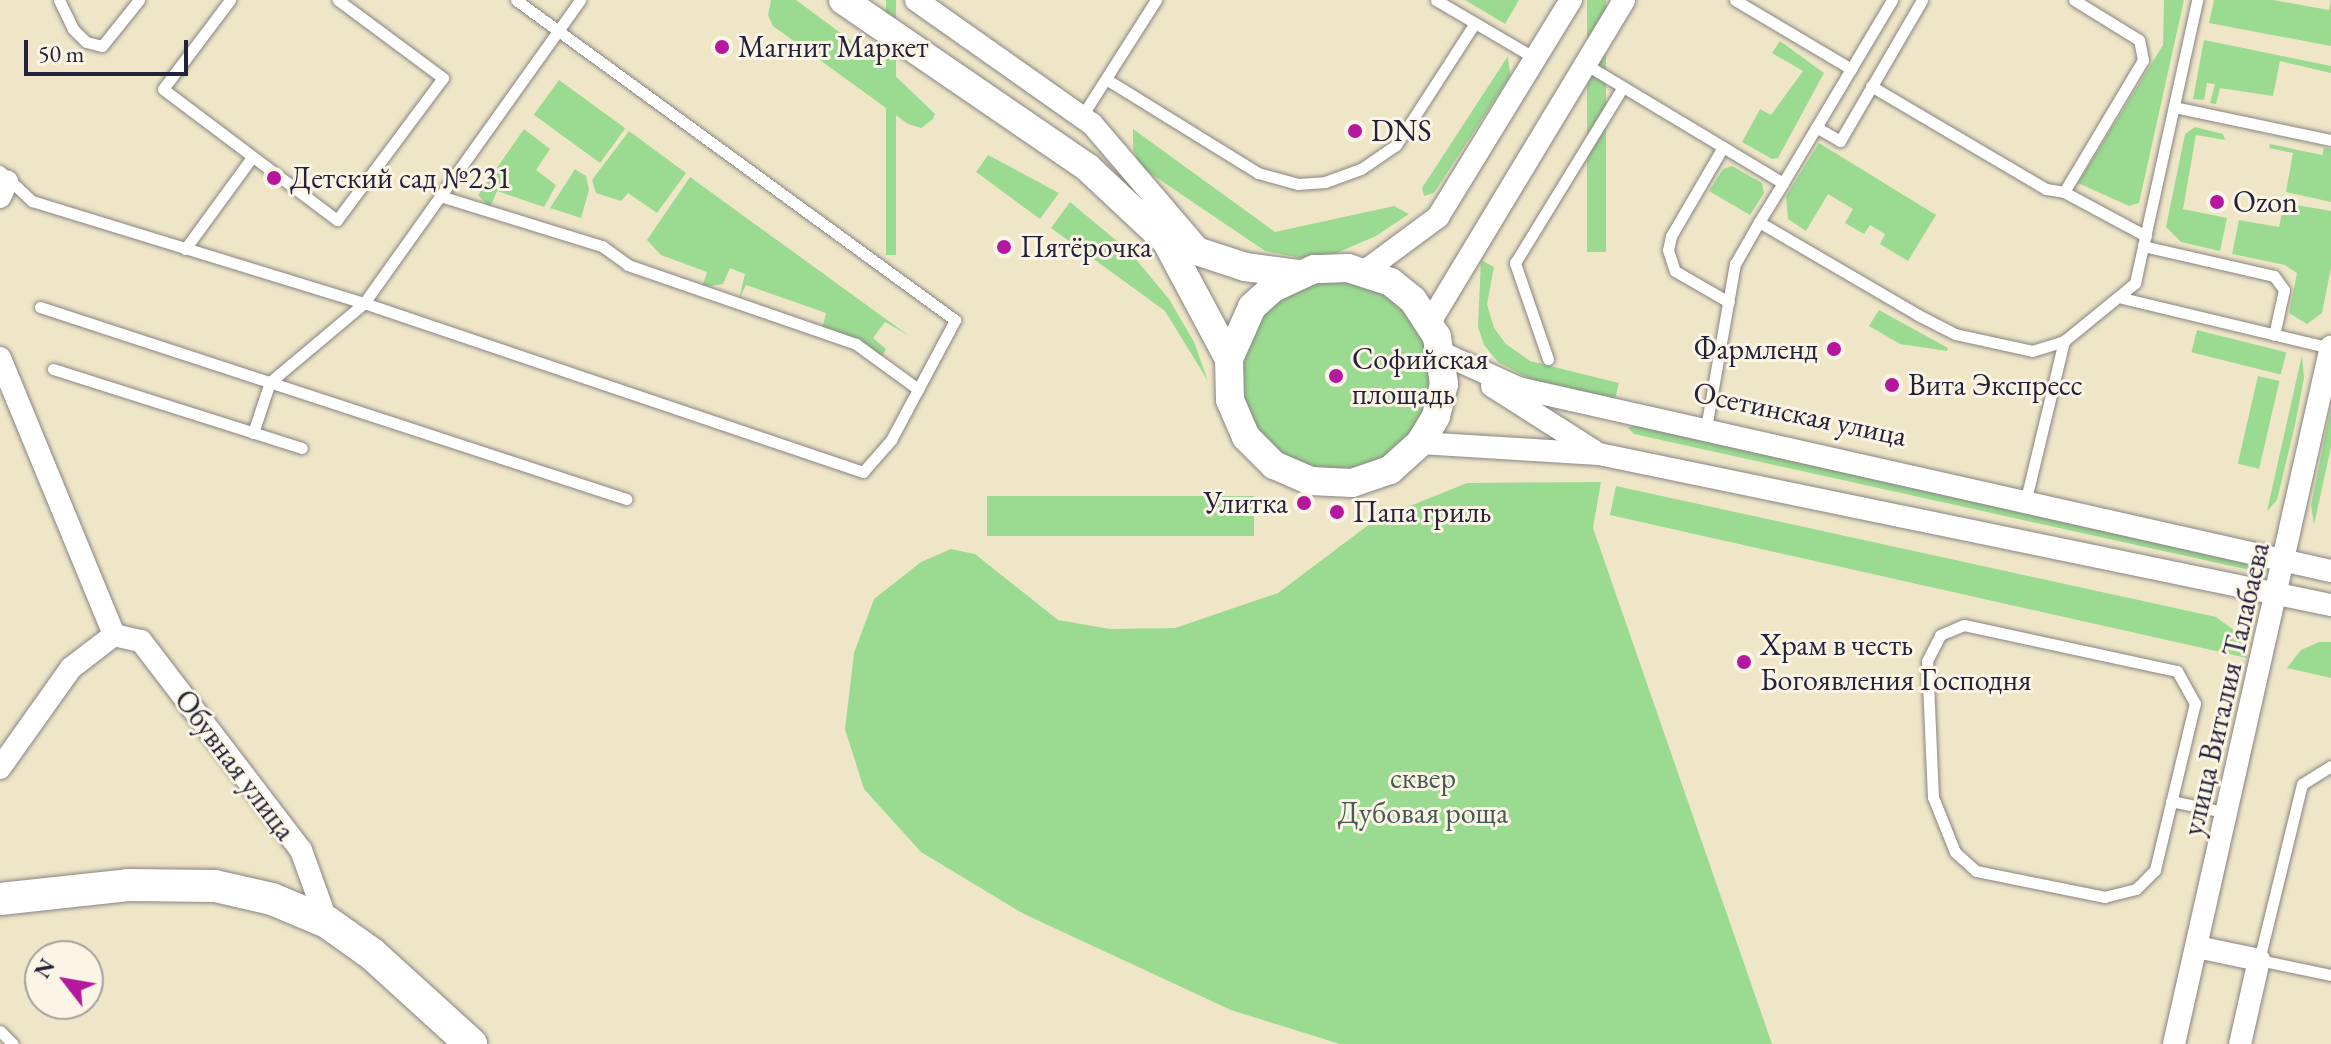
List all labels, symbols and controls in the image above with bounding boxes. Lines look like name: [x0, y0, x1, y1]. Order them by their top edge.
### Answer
scale bar: [28, 24, 192, 74]
place label: Магнит Маркет: [738, 29, 928, 65]
text: 50 m: [38, 38, 85, 69]
marker: Магнит Маркет: [713, 38, 731, 56]
place label: DNS: [1371, 113, 1431, 149]
marker: DNS: [1346, 122, 1364, 140]
place label: Детский сад №231: [290, 160, 512, 196]
marker: Детский сад №231: [265, 169, 283, 187]
place label: Ozon: [2233, 184, 2298, 220]
marker: Ozon: [2208, 193, 2226, 211]
place label: Пятёрочка: [1020, 229, 1152, 265]
marker: Пятёрочка: [995, 238, 1013, 256]
place label: Фармленд: [1694, 331, 1818, 367]
marker: Фармленд: [1825, 340, 1843, 358]
place label: Софийская площадь: [1352, 341, 1488, 412]
marker: Софийская площадь: [1327, 367, 1345, 385]
place label: Вита Экспресс: [1908, 367, 2083, 403]
street label: Осетинская улица: [1690, 374, 1910, 454]
marker: Вита Экспресс: [1883, 376, 1901, 394]
place label: Улитка: [1203, 485, 1288, 521]
marker: Улитка: [1295, 494, 1313, 512]
place label: Папа гриль: [1353, 494, 1491, 530]
marker: Папа гриль: [1328, 503, 1346, 521]
street label: улица Виталия Талабаева: [2175, 539, 2277, 839]
place label: Храм в честь Богоявления Господня: [1760, 627, 2031, 698]
marker: Храм в честь Богоявления Господня: [1735, 653, 1753, 671]
street label: Обувная улица: [167, 683, 303, 847]
park label: сквер Дубовая роща: [1338, 760, 1508, 830]
north arrow: [24, 940, 104, 1020]
text: N: [28, 953, 62, 984]

